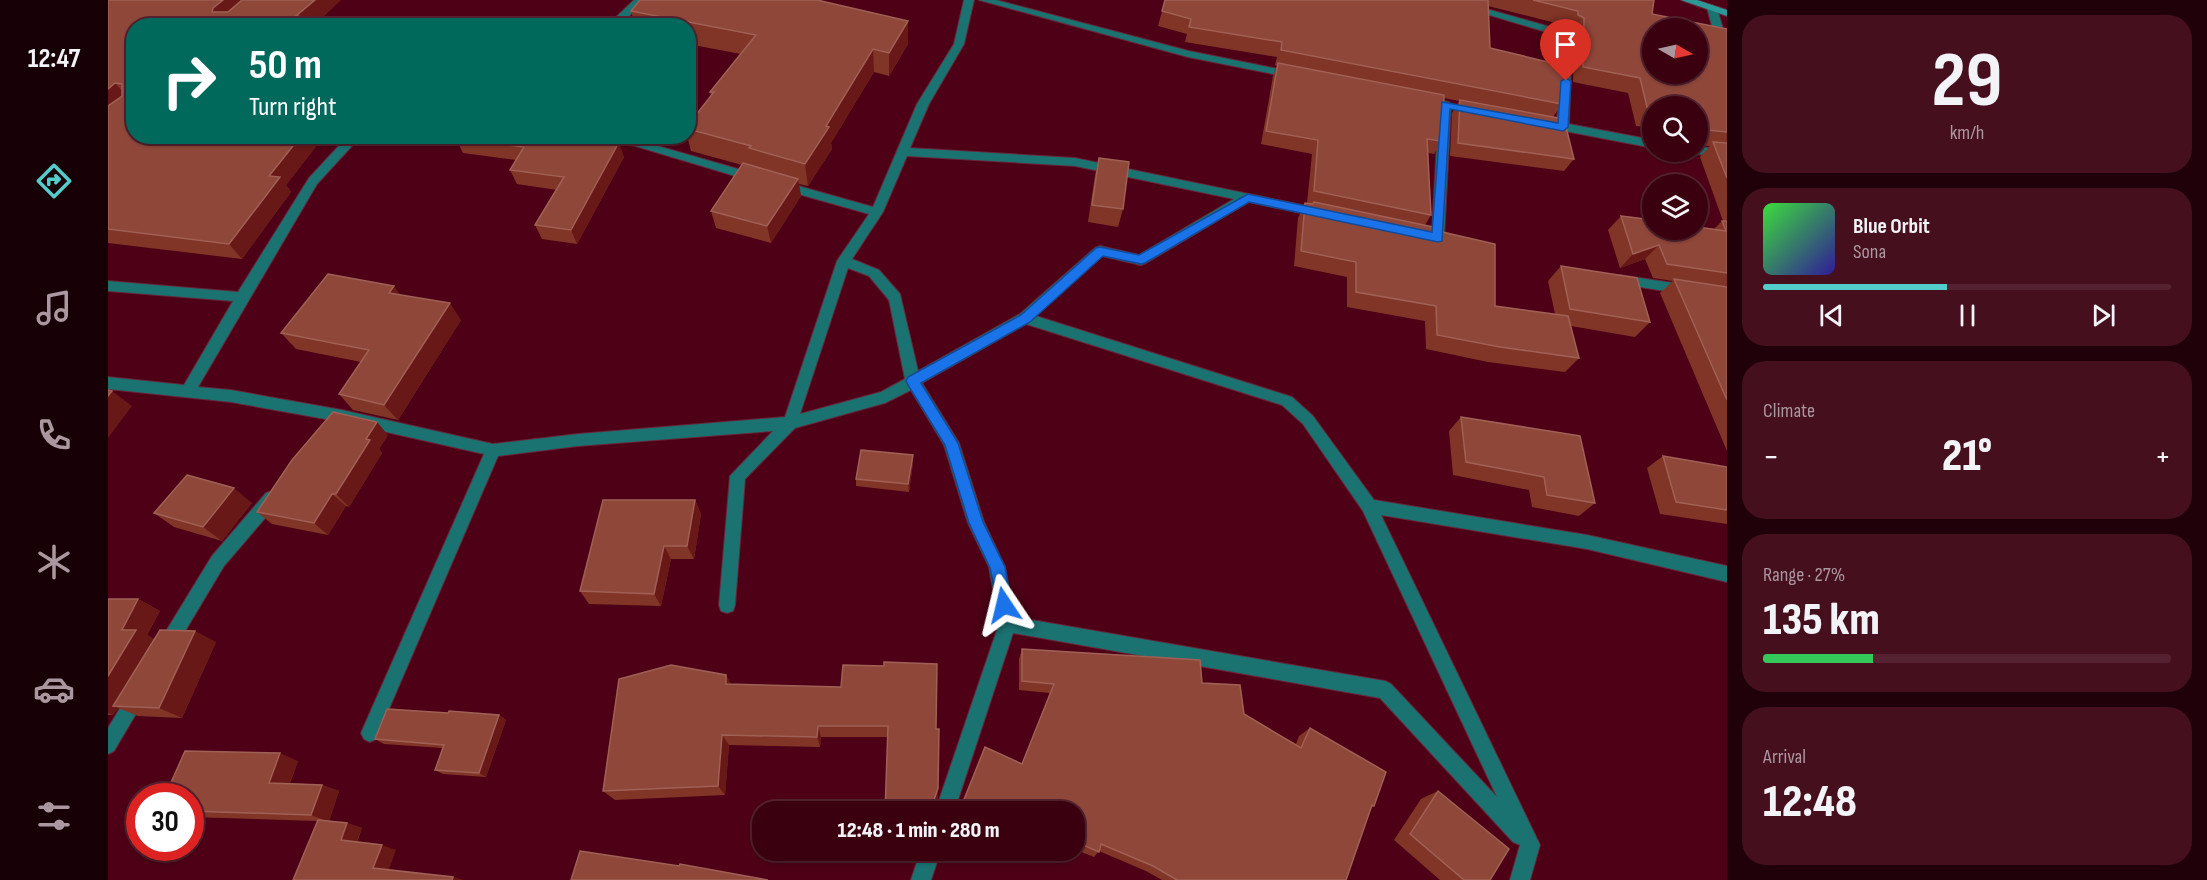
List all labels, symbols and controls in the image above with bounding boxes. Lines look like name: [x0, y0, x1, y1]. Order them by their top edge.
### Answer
north arrow: [1642, 18, 1708, 84]
map controls: [1642, 18, 1708, 240]
pin: [1540, 19, 1591, 81]
icon: arrive: [1549, 28, 1582, 61]
text: 29: [1931, 35, 2003, 128]
text: 50 m: [249, 40, 322, 91]
icon: right: [150, 42, 228, 120]
text: 12:47: [28, 43, 80, 75]
text: Turn right: [249, 91, 336, 123]
button: search: [1642, 96, 1708, 162]
text: km/h: [1950, 121, 1984, 145]
icon: directions: [33, 160, 75, 202]
button: layers: [1642, 174, 1708, 240]
text: Blue Orbit: [1853, 213, 1930, 240]
text: Sona: [1853, 240, 1886, 264]
icon: music: [33, 287, 75, 329]
icon: previous: [1815, 299, 1848, 332]
icon: pause: [1951, 299, 1984, 332]
icon: next: [2087, 299, 2120, 332]
text: Climate: [1763, 399, 1815, 423]
icon: phone: [33, 414, 75, 456]
text: 21°: [1942, 429, 1992, 484]
text: −: [1763, 437, 1779, 477]
text: +: [2155, 437, 2171, 477]
icon: climate: [33, 541, 75, 583]
text: Range · 27%: [1763, 563, 1845, 587]
position arrow: [972, 573, 1036, 637]
text: 135 km: [1763, 593, 1880, 648]
icon: car: [33, 668, 75, 710]
text: Arrival: [1763, 745, 1806, 769]
text: 12:48: [1763, 775, 1857, 830]
speed limit sign: 30: [126, 783, 204, 861]
icon: filters: [33, 795, 75, 837]
text: 12:48 · 1 min · 280 m: [837, 817, 1000, 844]

